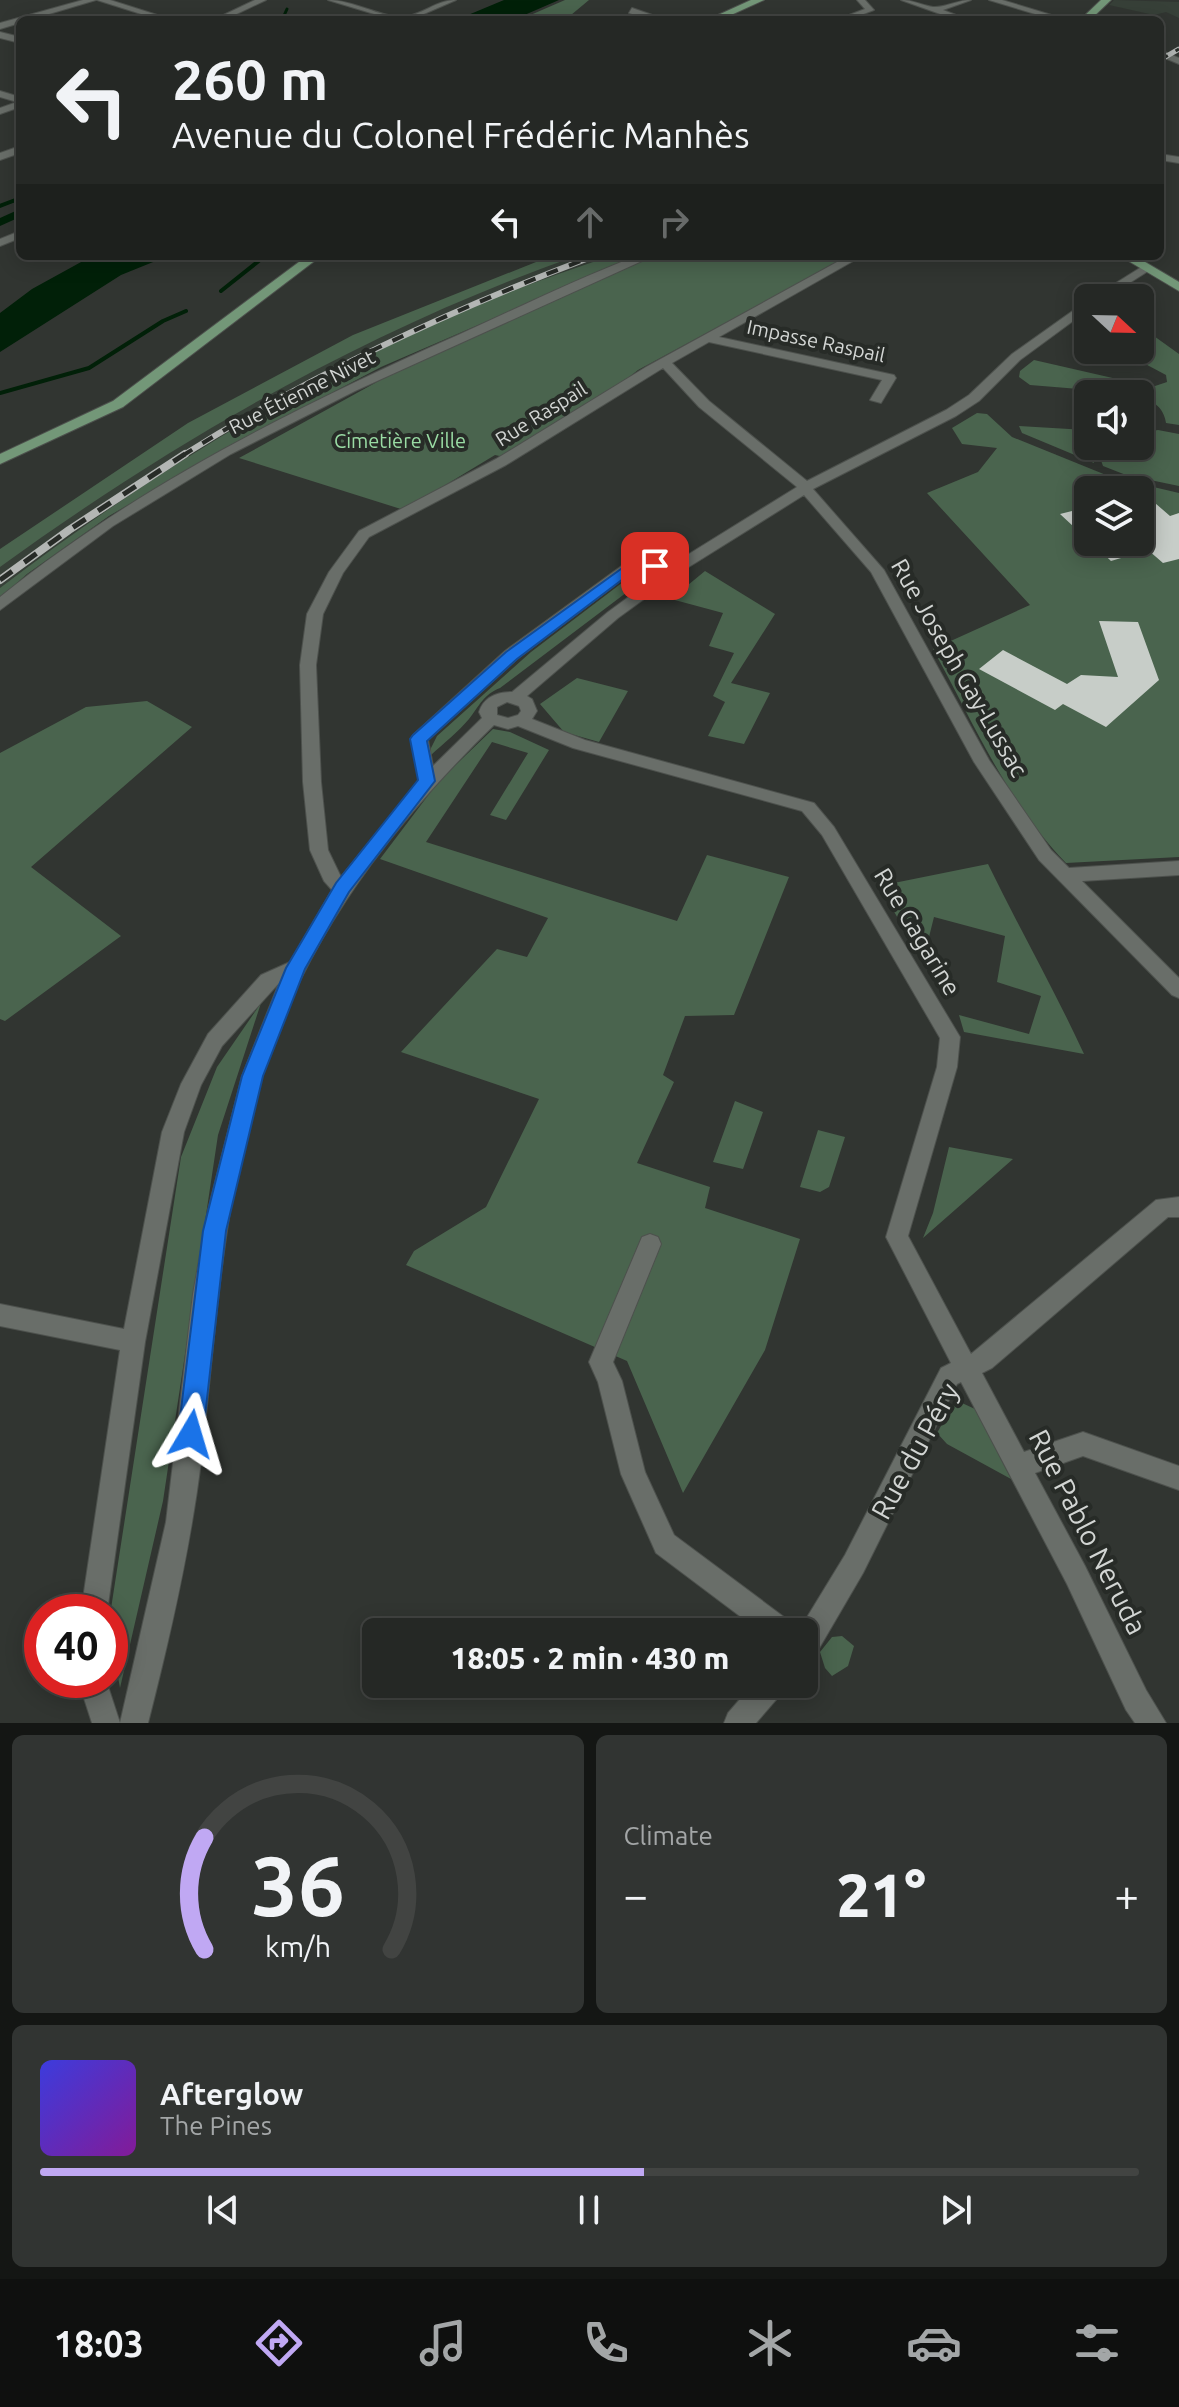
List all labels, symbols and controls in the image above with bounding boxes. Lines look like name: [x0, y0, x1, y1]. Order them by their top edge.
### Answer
icon: left: [40, 48, 144, 152]
text: 260 m: [172, 48, 328, 111]
text: Avenue du Colonel Frédéric Manhès: [172, 114, 750, 155]
icon: left: [484, 200, 528, 244]
icon: ahead: [568, 200, 612, 244]
icon: right: [652, 200, 696, 244]
north arrow: [1074, 284, 1154, 364]
map controls: [1074, 284, 1154, 556]
street label: Impasse Raspail: [745, 315, 887, 366]
street label: Rue Étienne Nivet: [225, 345, 379, 438]
street label: Rue Raspail: [491, 377, 590, 451]
button: sound: [1074, 380, 1154, 460]
park label: Cimetière Ville: [334, 429, 466, 452]
button: layers: [1074, 476, 1154, 556]
pin: [621, 532, 689, 600]
icon: arrive: [633, 544, 677, 588]
street label: Rue Joseph Gay-Lussac: [886, 554, 1033, 782]
street label: Rue Gagarine: [869, 863, 966, 1000]
street label: Rue du Péry: [865, 1377, 965, 1524]
position arrow: [149, 1392, 233, 1476]
street label: Rue Pablo Neruda: [1023, 1424, 1153, 1639]
speed limit sign: 40: [24, 1594, 128, 1698]
text: 18:05 · 2 min · 430 m: [451, 1641, 729, 1675]
text: Climate: [624, 1821, 713, 1850]
text: 36: [251, 1838, 345, 1932]
text: 21°: [837, 1861, 926, 1928]
text: −: [624, 1870, 648, 1919]
text: +: [1114, 1870, 1139, 1919]
text: km/h: [265, 1930, 331, 1962]
text: Afterglow: [160, 2077, 303, 2111]
text: The Pines: [160, 2111, 272, 2140]
icon: previous: [201, 2188, 245, 2232]
icon: pause: [567, 2188, 611, 2232]
icon: next: [934, 2188, 978, 2232]
icon: directions: [251, 2315, 307, 2371]
icon: music: [415, 2315, 471, 2371]
icon: phone: [578, 2315, 634, 2371]
icon: climate: [742, 2315, 798, 2371]
icon: car: [906, 2315, 962, 2371]
icon: filters: [1069, 2315, 1125, 2371]
text: 18:03: [54, 2323, 144, 2364]

